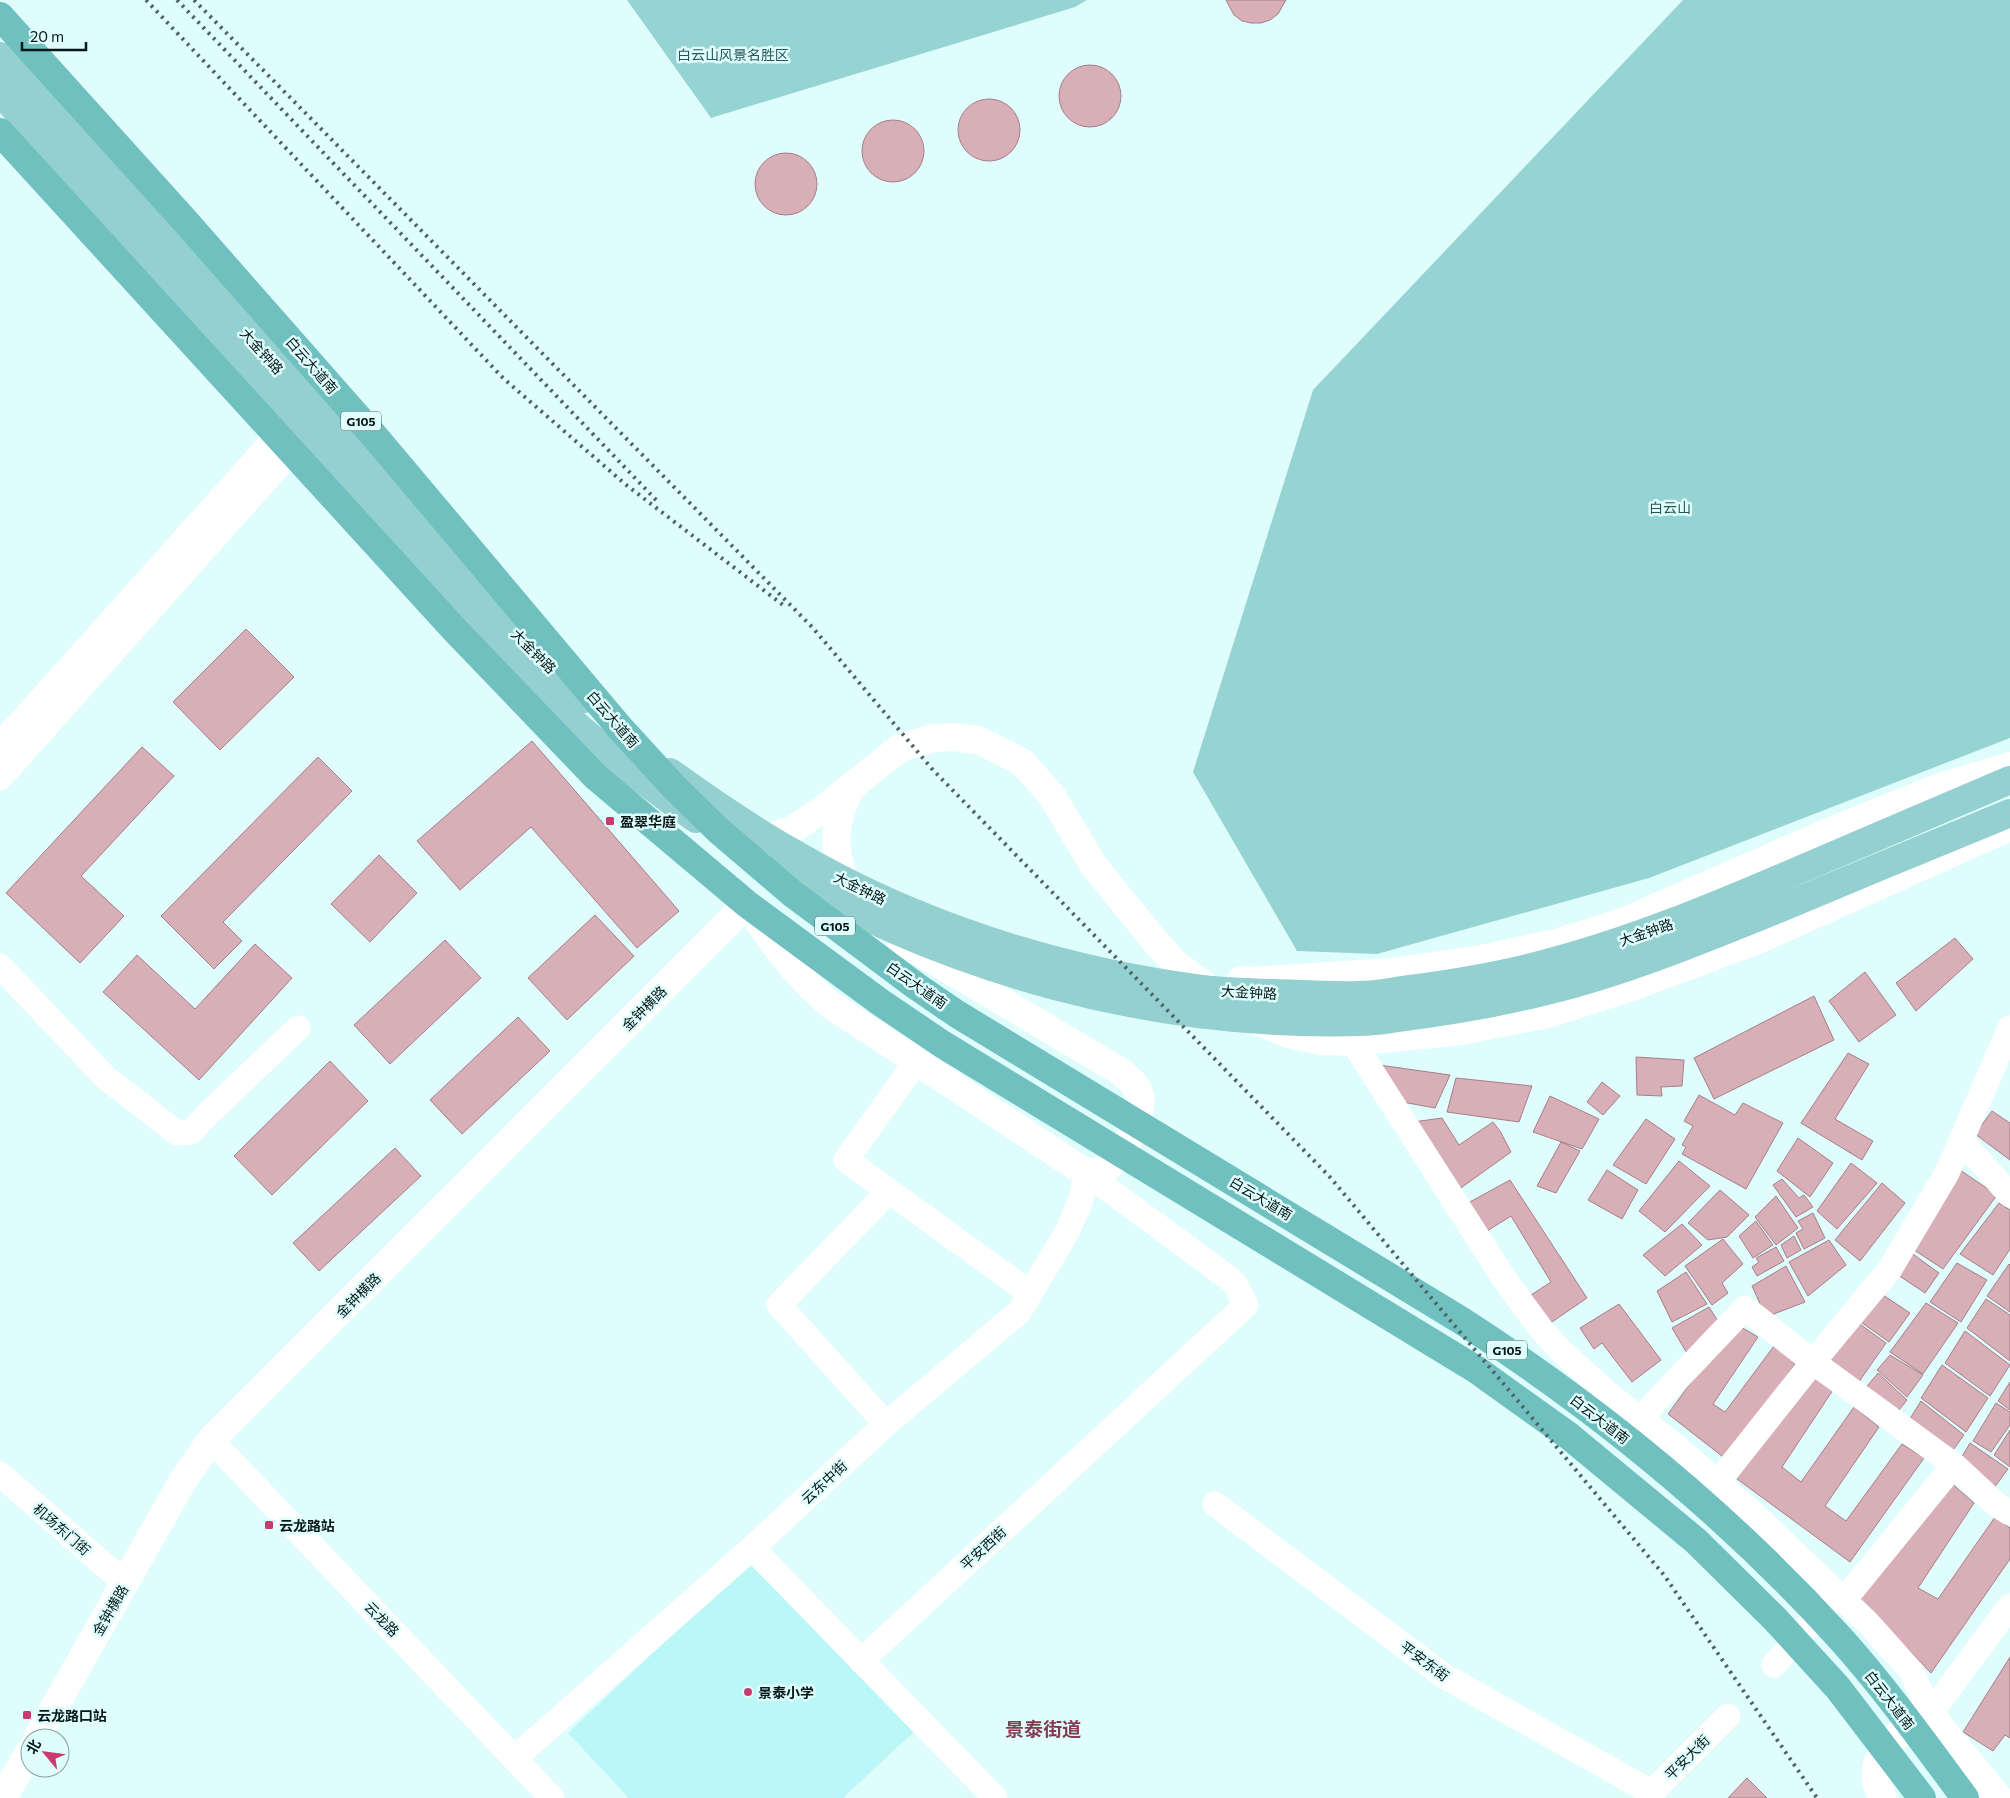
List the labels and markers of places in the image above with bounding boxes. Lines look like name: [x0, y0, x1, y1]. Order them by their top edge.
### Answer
place label: 盈翠华庭: [620, 813, 676, 830]
marker: 盈翠华庭: [604, 815, 616, 827]
place label: 云龙路站: [279, 1517, 335, 1534]
marker: 云龙路站: [263, 1519, 275, 1531]
place label: 景泰小学: [758, 1684, 814, 1701]
marker: 景泰小学: [742, 1686, 754, 1698]
place label: 云龙路口站: [37, 1707, 107, 1724]
marker: 云龙路口站: [21, 1709, 33, 1721]

